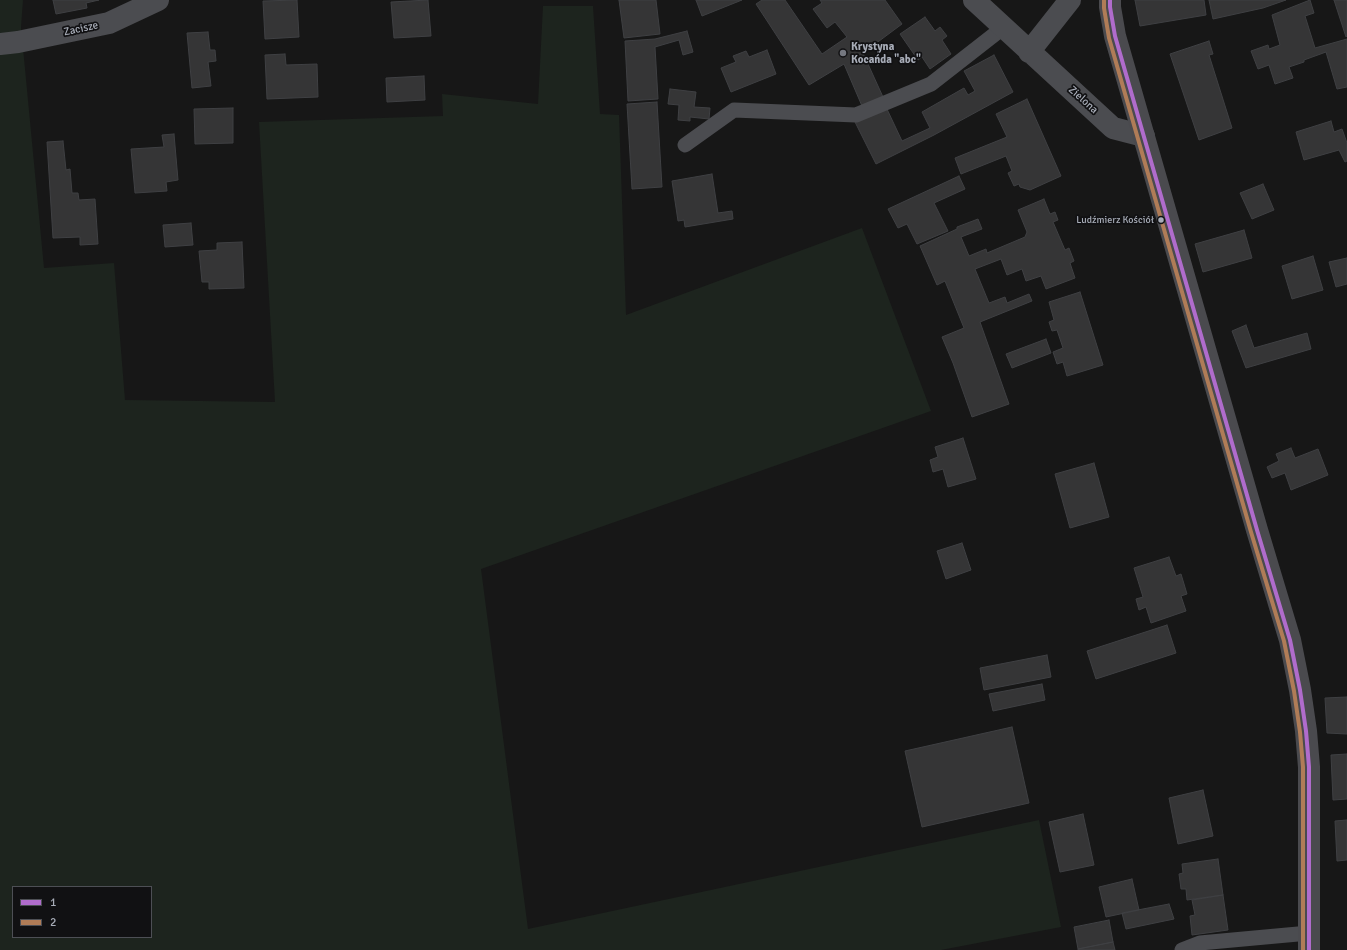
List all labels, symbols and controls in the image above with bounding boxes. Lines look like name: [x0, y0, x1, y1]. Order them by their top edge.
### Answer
street label: Zacisze: [63, 19, 99, 39]
place label: Krystyna Kocańda "abc": [851, 40, 921, 66]
marker: Krystyna Kocańda "abc": [838, 48, 848, 58]
street label: Zielona: [1066, 83, 1100, 117]
place label: Ludźmierz Kościół: [1076, 214, 1154, 226]
marker: Ludźmierz Kościół: [1156, 215, 1166, 225]
legend: [12, 886, 152, 938]
text: 1: [50, 895, 56, 910]
text: 2: [50, 915, 56, 930]

